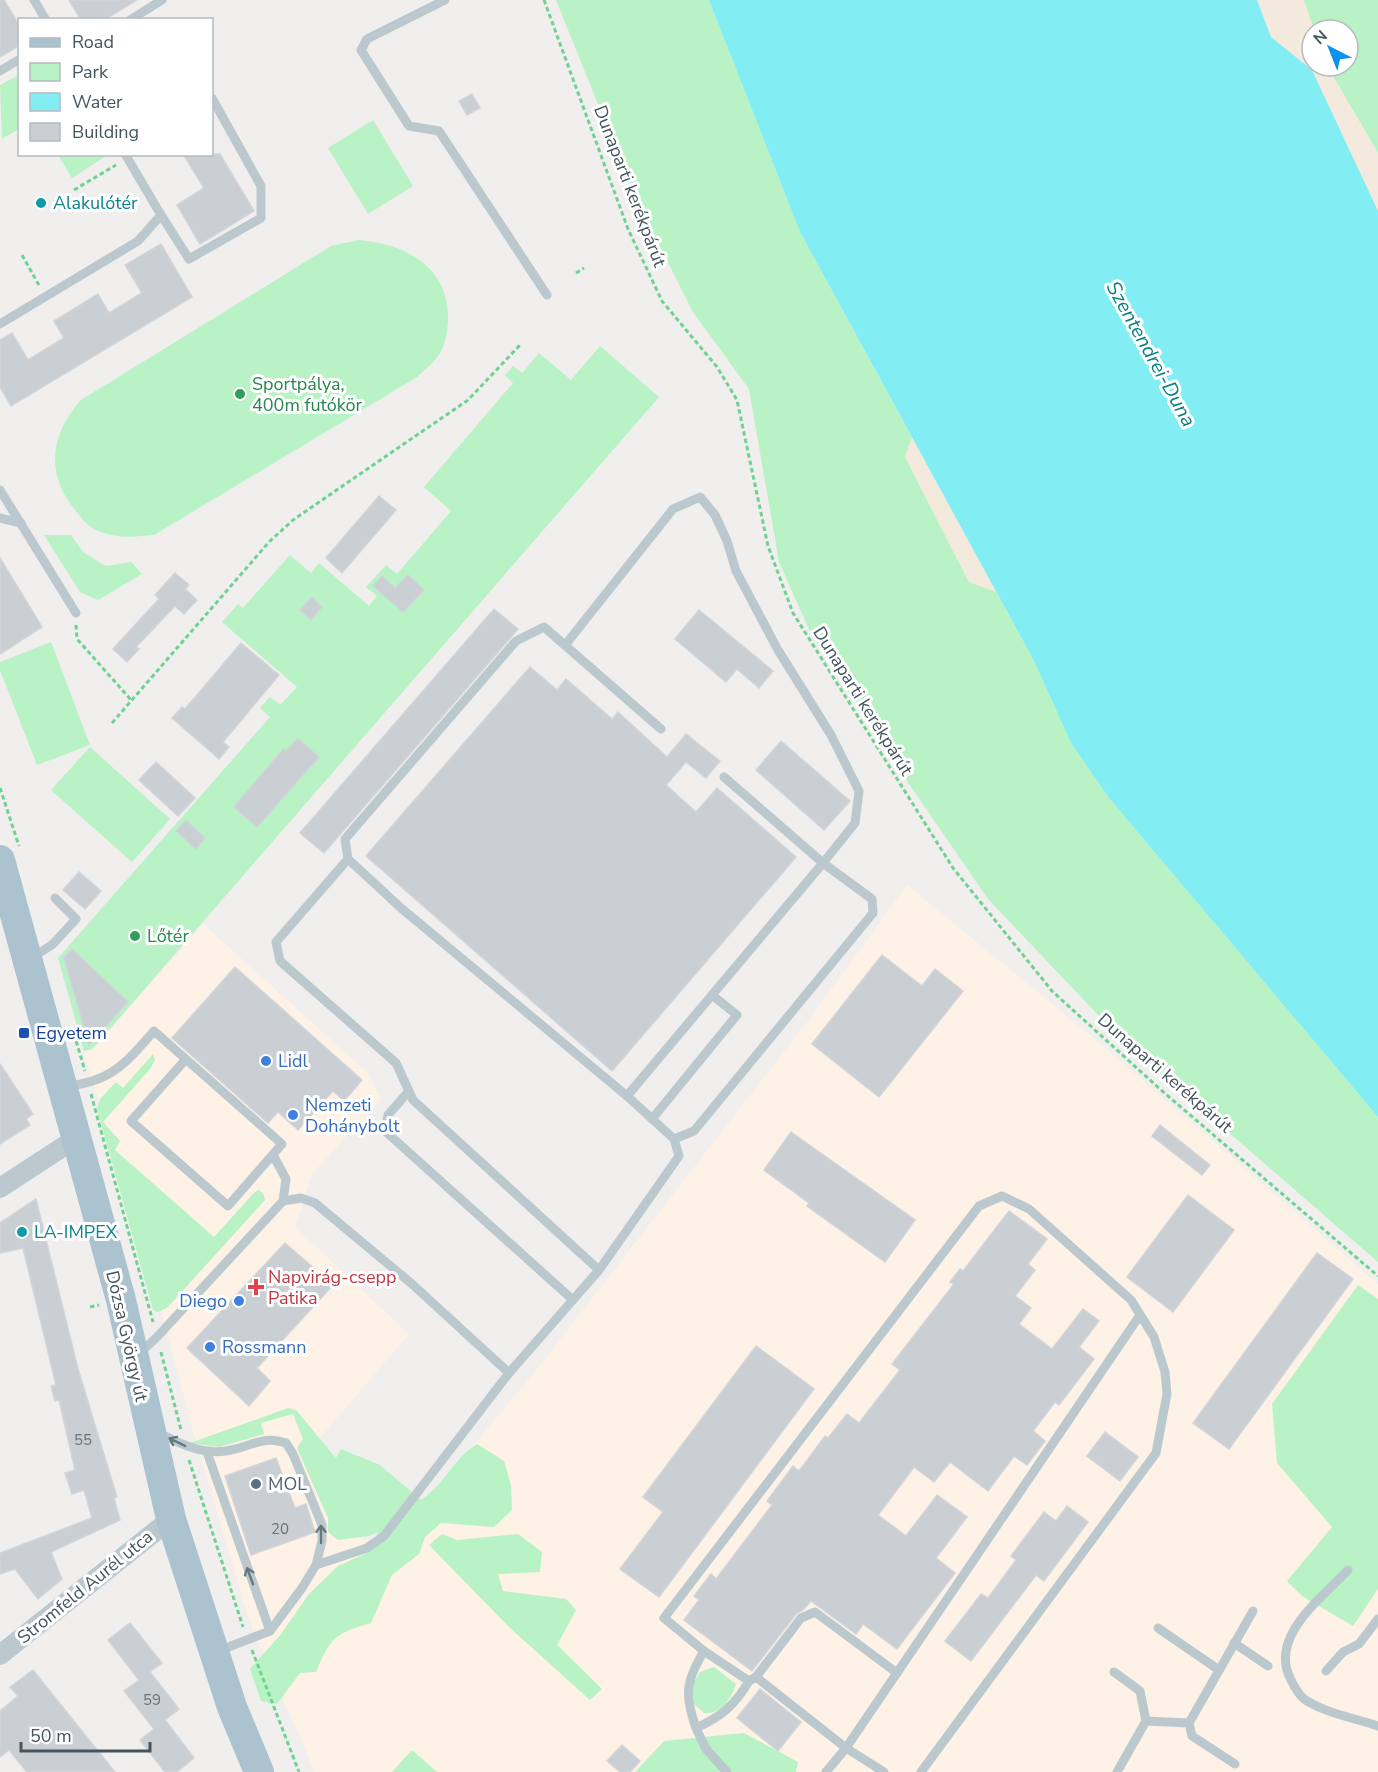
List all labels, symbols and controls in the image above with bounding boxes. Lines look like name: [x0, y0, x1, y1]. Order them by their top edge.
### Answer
legend: [18, 18, 213, 156]
north arrow: [1300, 18, 1360, 78]
text: N: [1309, 25, 1332, 50]
text: Road: [72, 30, 114, 54]
text: Park: [72, 60, 109, 84]
text: Water: [72, 90, 123, 114]
street label: Dunaparti kerékpárút: [588, 102, 672, 271]
text: Building: [72, 120, 139, 144]
place label: Alakulótér: [53, 191, 138, 215]
marker: Alakulótér: [34, 196, 48, 210]
water label: Szentendrei-Duna: [1100, 276, 1202, 432]
place label: Sportpálya, 400m futókör: [252, 372, 363, 417]
marker: Sportpálya, 400m futókör: [233, 387, 247, 401]
street label: Dunaparti kerékpárút: [807, 622, 919, 781]
place label: Lőtér: [147, 924, 189, 948]
marker: Lőtér: [128, 929, 142, 943]
street label: Dunaparti kerékpárút: [1092, 1008, 1238, 1139]
place label: Egyetem: [36, 1021, 107, 1045]
marker: Egyetem: [17, 1026, 31, 1040]
place label: Lidl: [278, 1049, 308, 1073]
marker: Lidl: [259, 1054, 273, 1068]
place label: Nemzeti Dohánybolt: [305, 1093, 400, 1138]
marker: Nemzeti Dohánybolt: [286, 1108, 300, 1122]
place label: LA-IMPEX: [34, 1220, 118, 1244]
marker: LA-IMPEX: [15, 1225, 29, 1239]
place label: Napvirág-csepp Patika: [268, 1265, 397, 1310]
street label: Dózsa György út: [100, 1268, 154, 1404]
marker: Napvirág-csepp Patika: [249, 1280, 263, 1294]
place label: Diego: [179, 1289, 227, 1313]
marker: Diego: [232, 1294, 246, 1308]
place label: Rossmann: [222, 1335, 307, 1359]
marker: Rossmann: [203, 1340, 217, 1354]
house number: 55: [74, 1430, 92, 1450]
one-way arrow: [169, 1435, 187, 1447]
place label: MOL: [268, 1472, 307, 1496]
marker: MOL: [249, 1477, 263, 1491]
house number: 20: [271, 1519, 289, 1539]
street label: Stromfeld Aurél utca: [12, 1525, 158, 1649]
one-way arrow: [315, 1525, 327, 1545]
one-way arrow: [243, 1567, 254, 1586]
house number: 59: [143, 1690, 161, 1710]
scale bar: [21, 1715, 150, 1753]
text: 50 m: [30, 1724, 72, 1748]

